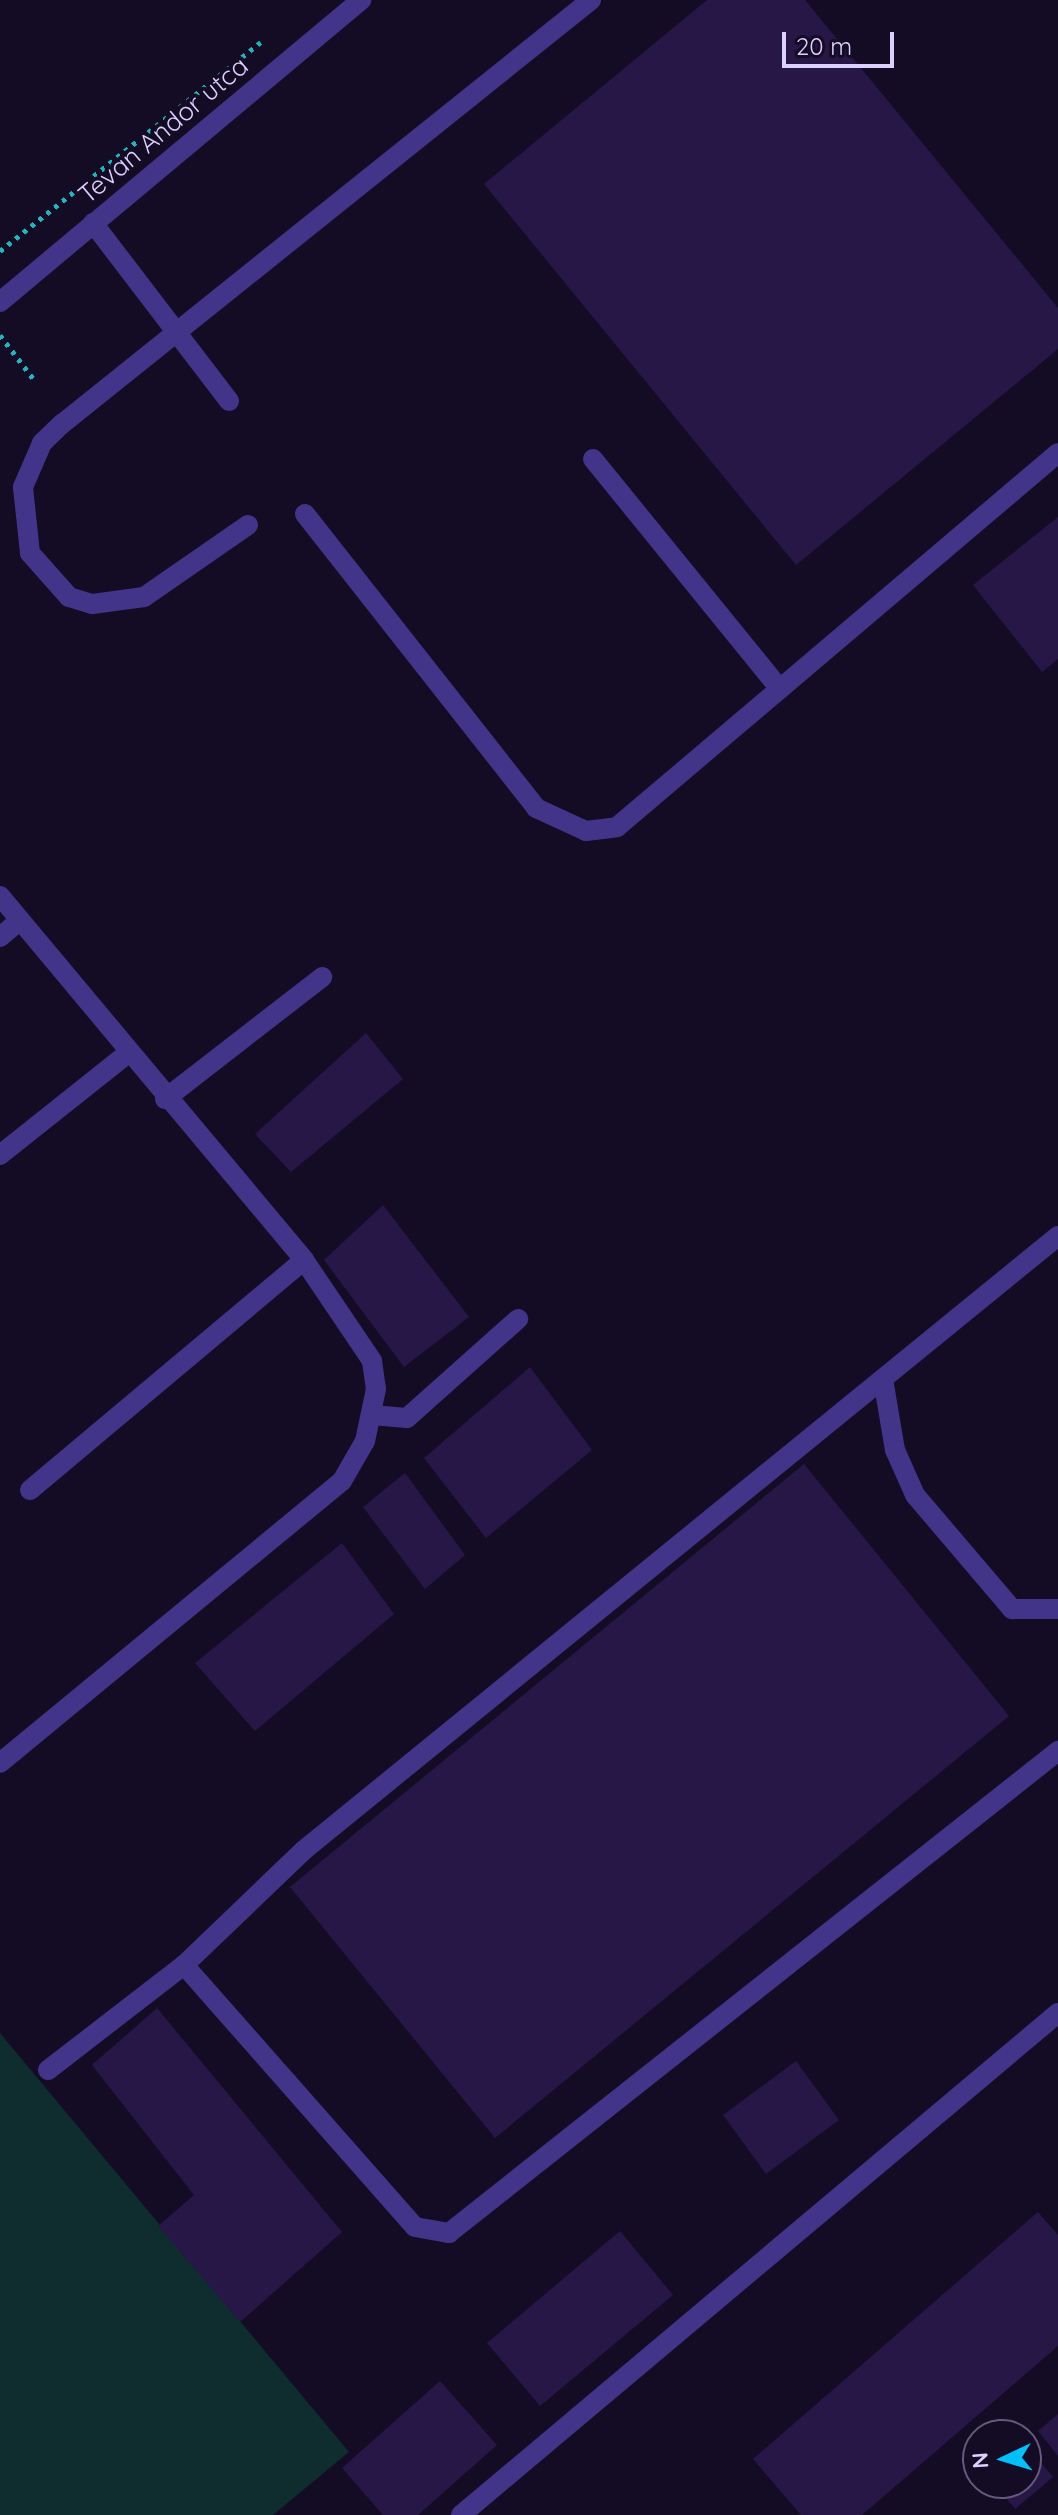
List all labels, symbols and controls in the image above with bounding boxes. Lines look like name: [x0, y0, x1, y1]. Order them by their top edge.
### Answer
scale bar: [786, 16, 898, 66]
text: 20 m: [796, 31, 852, 61]
street label: Tevan Andor utca: [72, 50, 254, 210]
north arrow: [962, 2419, 1042, 2499]
text: N: [966, 2451, 995, 2470]

